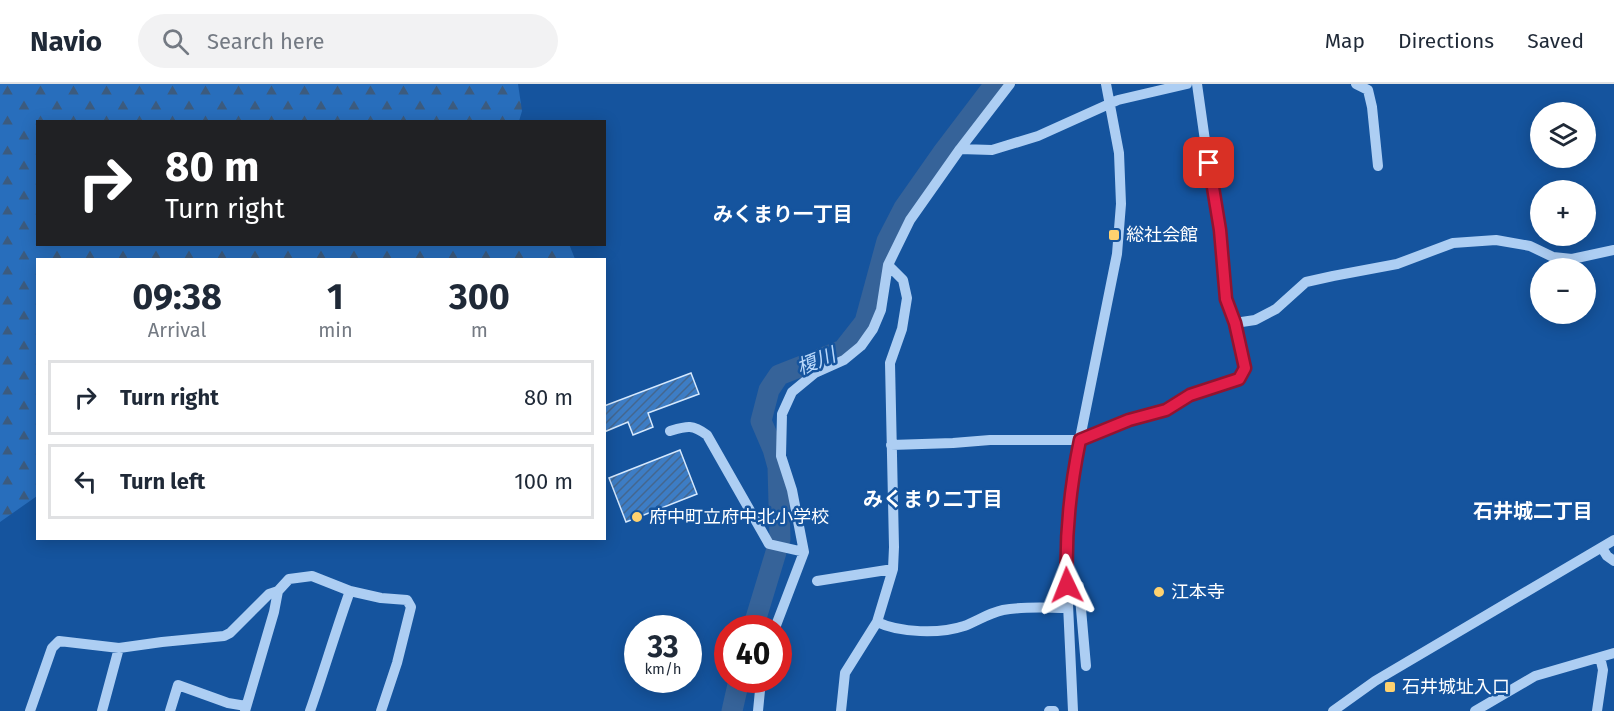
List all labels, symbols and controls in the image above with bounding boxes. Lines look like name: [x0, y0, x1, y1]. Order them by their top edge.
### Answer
search box: [138, 14, 558, 68]
text: Navio: [30, 25, 102, 58]
icon: search: [159, 25, 192, 58]
text: Search here: [207, 28, 325, 55]
text: Map: [1325, 28, 1365, 54]
text: Directions: [1398, 28, 1494, 54]
text: Saved: [1527, 28, 1584, 54]
map controls: [1530, 102, 1596, 324]
button: layers: [1530, 102, 1596, 168]
pin: [1183, 137, 1234, 188]
text: 80 m: [165, 142, 259, 192]
icon: right: [66, 144, 144, 222]
icon: arrive: [1192, 146, 1225, 179]
button: +: [1530, 180, 1596, 246]
text: Turn right: [165, 193, 285, 225]
district label: みくまり一丁目: [713, 202, 853, 226]
place label: 総社会館: [1126, 224, 1198, 246]
marker: 総社会館: [1107, 228, 1121, 242]
button: −: [1530, 258, 1596, 324]
text: 09:38: [132, 275, 222, 319]
text: 1: [327, 275, 344, 319]
text: 300: [449, 275, 510, 319]
text: Arrival: [148, 318, 206, 342]
text: min: [318, 318, 353, 342]
text: m: [471, 318, 488, 342]
water label: 榎川: [793, 342, 841, 380]
icon: right: [69, 381, 102, 414]
text: Turn right: [120, 384, 219, 411]
text: 80 m: [524, 384, 573, 411]
icon: left: [69, 465, 102, 498]
text: Turn left: [120, 468, 205, 495]
text: 100 m: [514, 468, 573, 495]
district label: みくまり二丁目: [863, 487, 1003, 511]
district label: 石井城二丁目: [1473, 499, 1593, 523]
place label: 府中町立府中北小学校: [649, 506, 829, 528]
marker: 府中町立府中北小学校: [630, 510, 644, 524]
position arrow: [1035, 553, 1099, 617]
place label: 江本寺: [1171, 581, 1225, 603]
marker: 江本寺: [1152, 585, 1166, 599]
speed limit sign: 40: [714, 615, 792, 693]
text: 33: [647, 629, 679, 665]
text: km/h: [644, 660, 682, 678]
place label: 石井城址入口: [1402, 676, 1510, 698]
marker: 石井城址入口: [1383, 680, 1397, 694]

